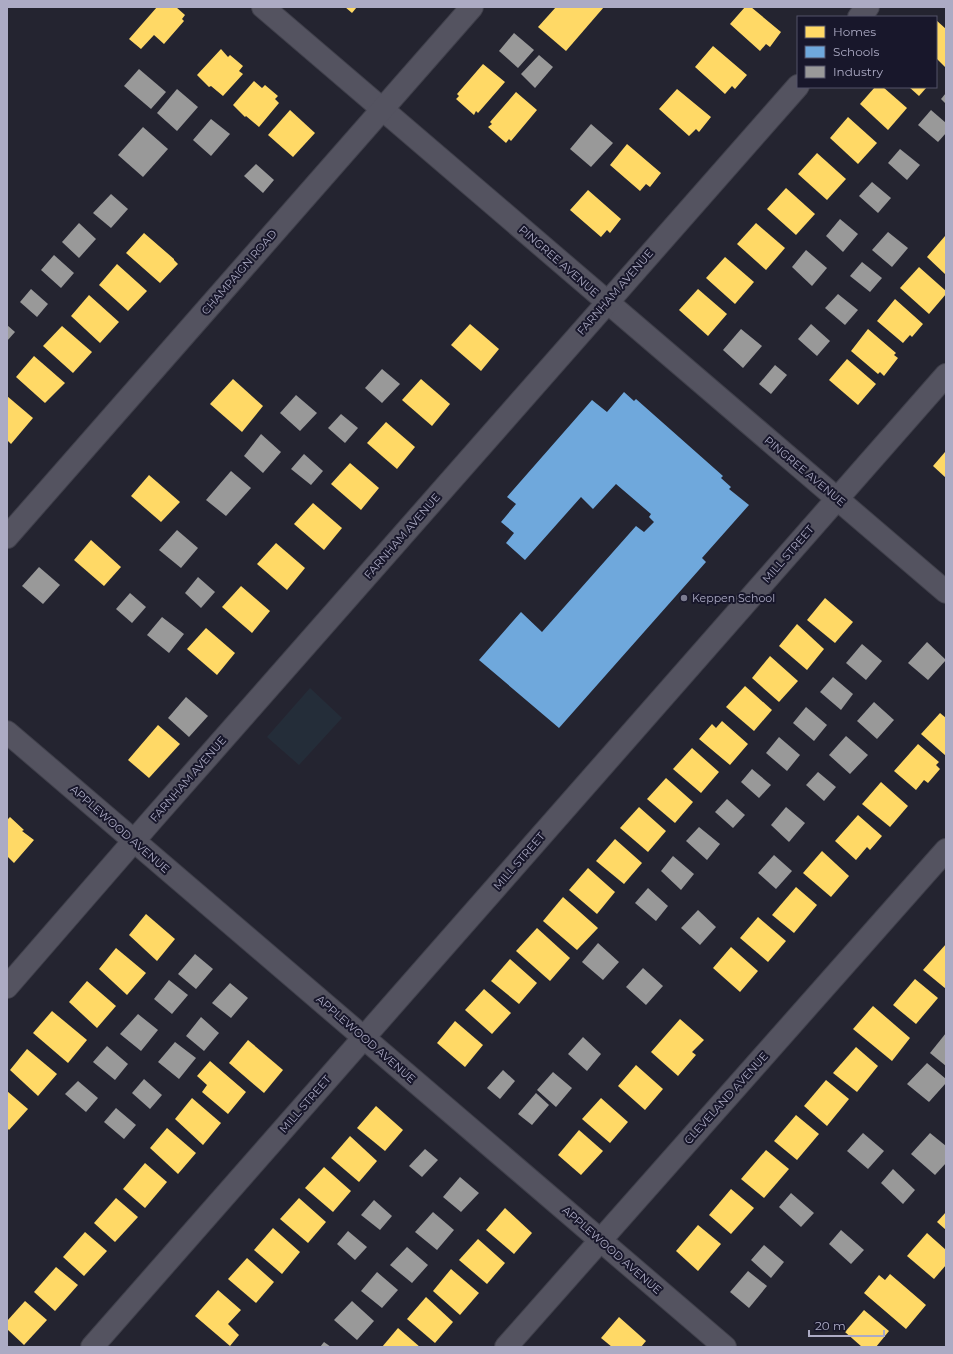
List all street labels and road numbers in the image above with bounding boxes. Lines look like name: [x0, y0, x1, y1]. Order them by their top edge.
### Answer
street label: PINGREE AVENUE: [516, 222, 602, 300]
street label: CHAMPAIGN ROAD: [198, 227, 280, 317]
street label: FARNHAM AVENUE: [574, 246, 656, 338]
street label: PINGREE AVENUE: [762, 433, 848, 509]
street label: FARNHAM AVENUE: [361, 490, 443, 582]
street label: MILL STREET: [759, 522, 817, 586]
street label: FARNHAM AVENUE: [147, 733, 229, 825]
street label: APPLEWOOD AVENUE: [67, 782, 173, 876]
street label: MILL STREET: [490, 829, 548, 893]
street label: APPLEWOOD AVENUE: [313, 992, 419, 1086]
street label: CLEVELAND AVENUE: [681, 1049, 771, 1147]
street label: MILL STREET: [276, 1072, 334, 1136]
street label: APPLEWOOD AVENUE: [559, 1203, 665, 1297]

